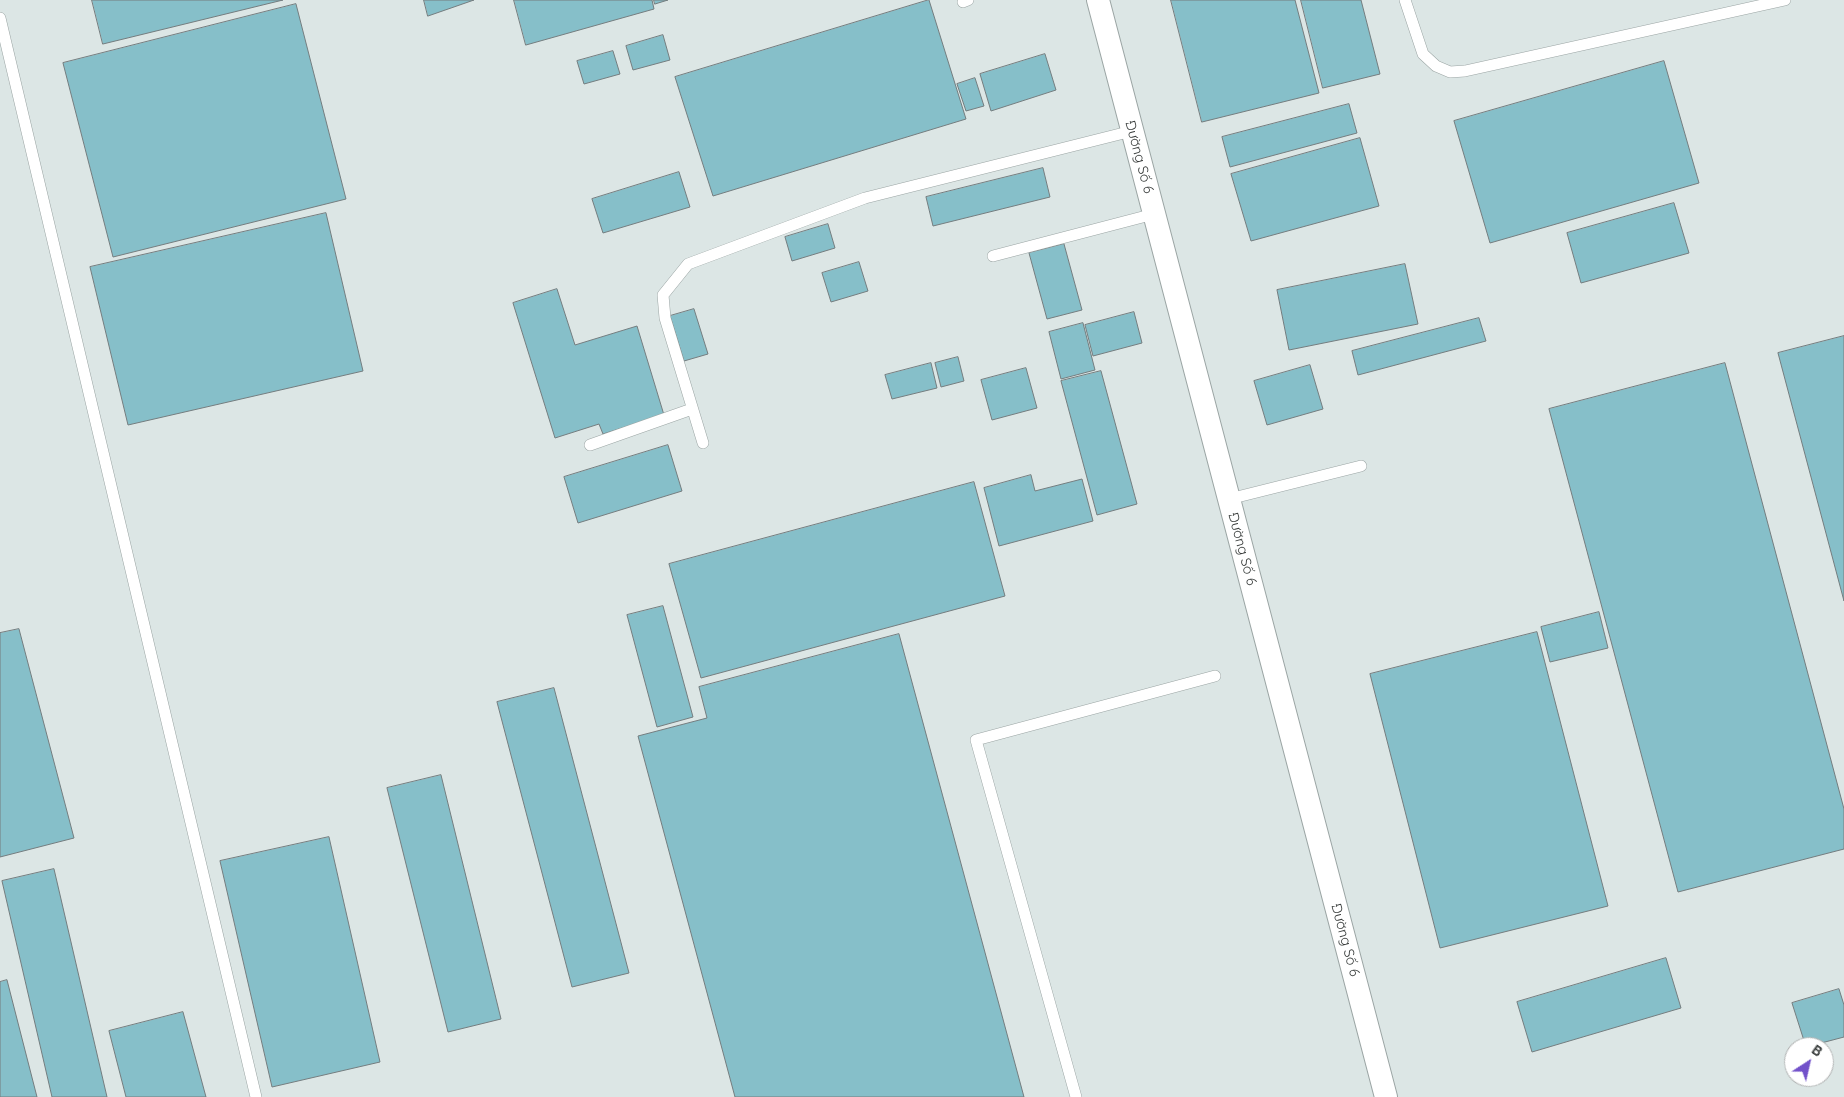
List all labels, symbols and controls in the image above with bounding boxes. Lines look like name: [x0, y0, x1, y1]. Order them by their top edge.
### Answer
street label: Đường Số 6: [1121, 119, 1157, 195]
street label: Đường Số 6: [1224, 511, 1260, 587]
street label: Đường Số 6: [1327, 902, 1363, 978]
north arrow: [1784, 1037, 1834, 1087]
text: B: [1808, 1041, 1826, 1061]

